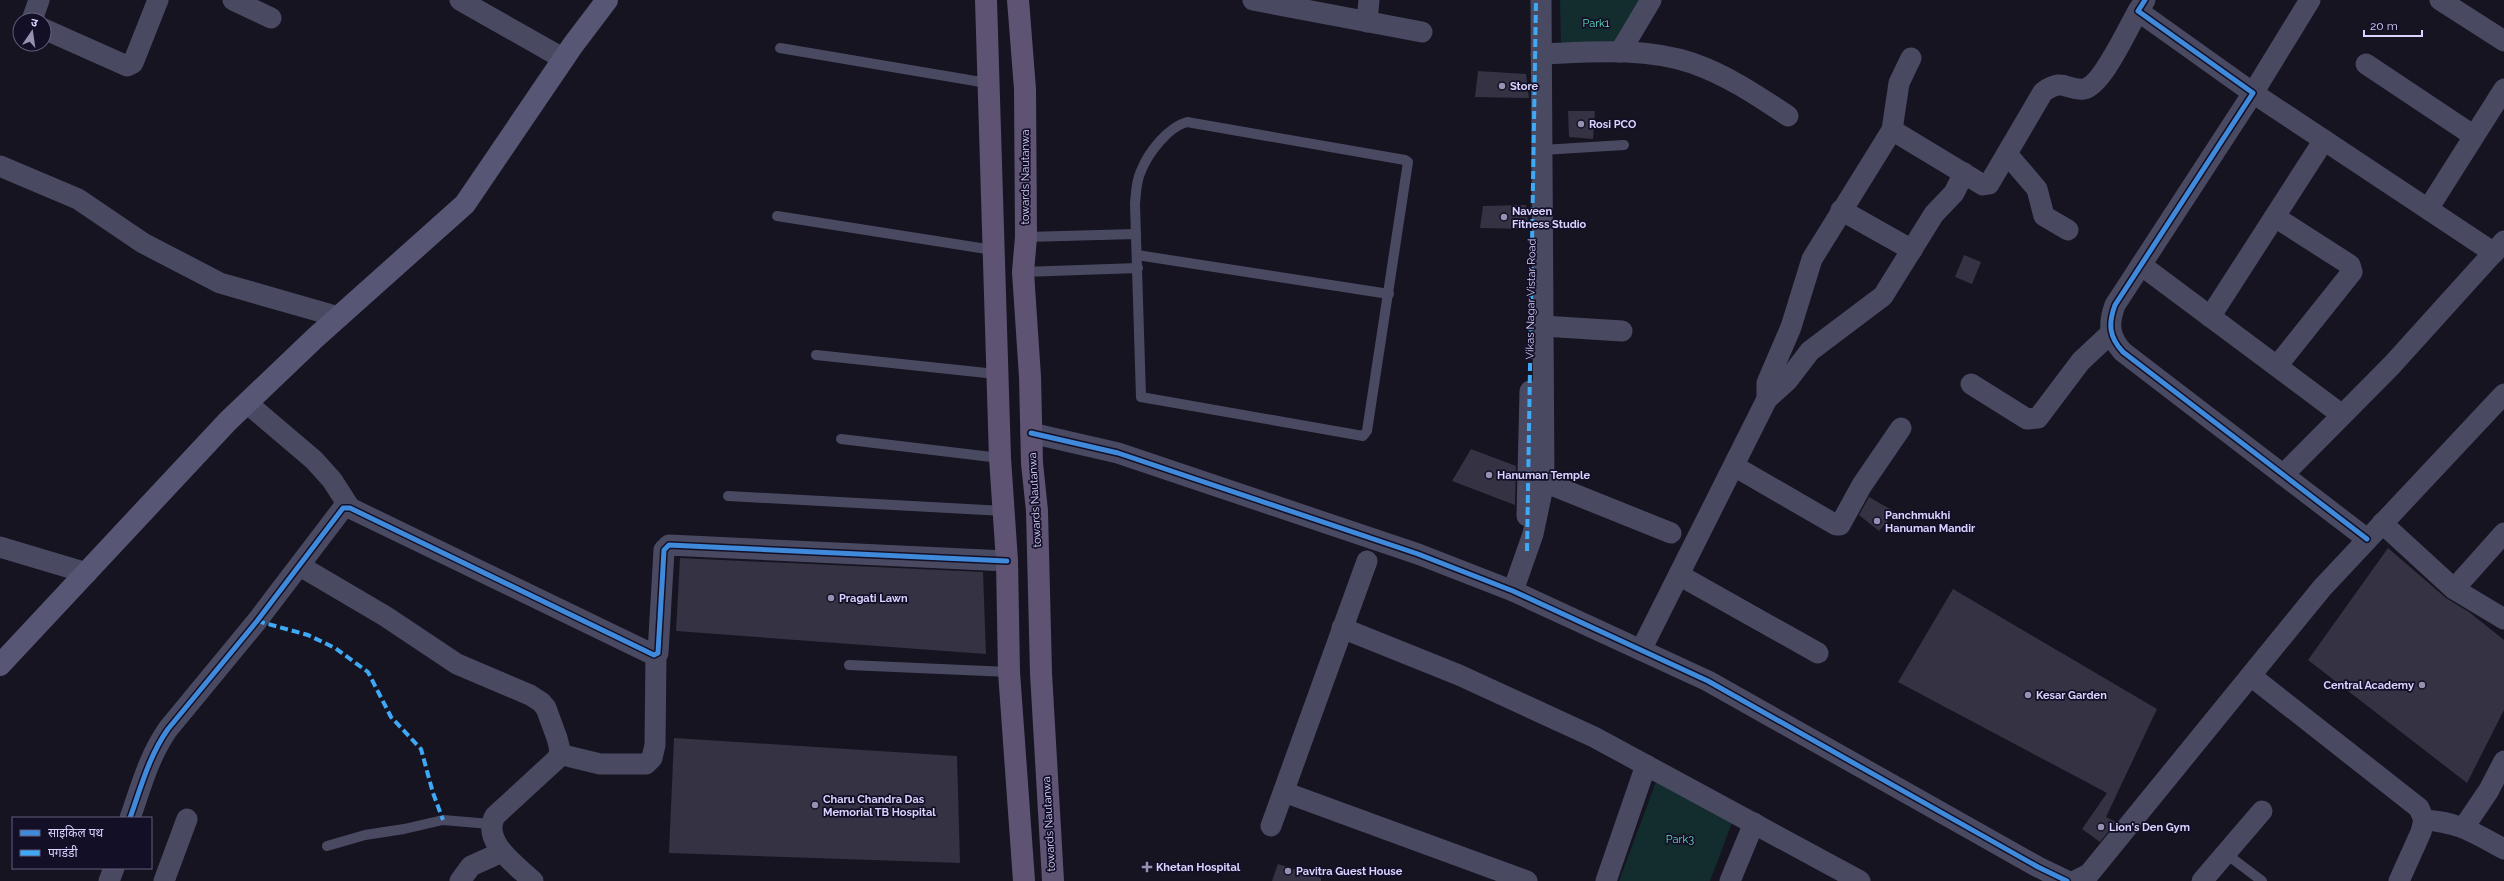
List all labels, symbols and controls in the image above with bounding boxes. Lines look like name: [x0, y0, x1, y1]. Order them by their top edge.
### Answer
north arrow: [12, 12, 52, 52]
scale bar: [2364, 12, 2422, 38]
text: उ: [30, 16, 39, 30]
park label: Park1: [1582, 17, 1610, 30]
text: 20 m: [2370, 19, 2398, 33]
place label: Store: [1510, 80, 1539, 93]
marker: Store: [1497, 81, 1507, 91]
place label: Rosi PCO: [1589, 118, 1636, 131]
marker: Rosi PCO: [1576, 119, 1586, 129]
street label: towards Nautanwa: [1019, 129, 1032, 225]
place label: Naveen Fitness Studio: [1512, 205, 1587, 231]
marker: Naveen Fitness Studio: [1499, 212, 1509, 222]
street label: Vikas Nagar Vistar Road: [1523, 238, 1539, 359]
street label: towards Nautanwa: [1026, 452, 1044, 548]
place label: Hanuman Temple: [1497, 469, 1590, 482]
marker: Hanuman Temple: [1484, 470, 1494, 480]
place label: Panchmukhi Hanuman Mandir: [1885, 509, 1976, 535]
marker: Panchmukhi Hanuman Mandir: [1872, 516, 1882, 526]
place label: Pragati Lawn: [839, 592, 908, 605]
marker: Pragati Lawn: [826, 593, 836, 603]
place label: Central Academy: [2323, 679, 2414, 692]
marker: Central Academy: [2417, 680, 2427, 690]
place label: Kesar Garden: [2036, 689, 2107, 702]
marker: Kesar Garden: [2023, 690, 2033, 700]
street label: towards Nautanwa: [1040, 776, 1058, 872]
place label: Charu Chandra Das Memorial TB Hospital: [823, 793, 936, 819]
marker: Charu Chandra Das Memorial TB Hospital: [810, 800, 820, 810]
legend: [12, 817, 152, 869]
place label: Lion's Den Gym: [2109, 821, 2190, 834]
marker: Lion's Den Gym: [2096, 822, 2106, 832]
text: साइकिल पथ: [48, 825, 103, 840]
park label: Park3: [1666, 833, 1694, 846]
text: पगडंडी: [48, 845, 78, 860]
marker: Khetan Hospital: [1141, 861, 1153, 873]
place label: Khetan Hospital: [1156, 861, 1241, 874]
place label: Pavitra Guest House: [1296, 865, 1403, 878]
marker: Pavitra Guest House: [1283, 866, 1293, 876]

